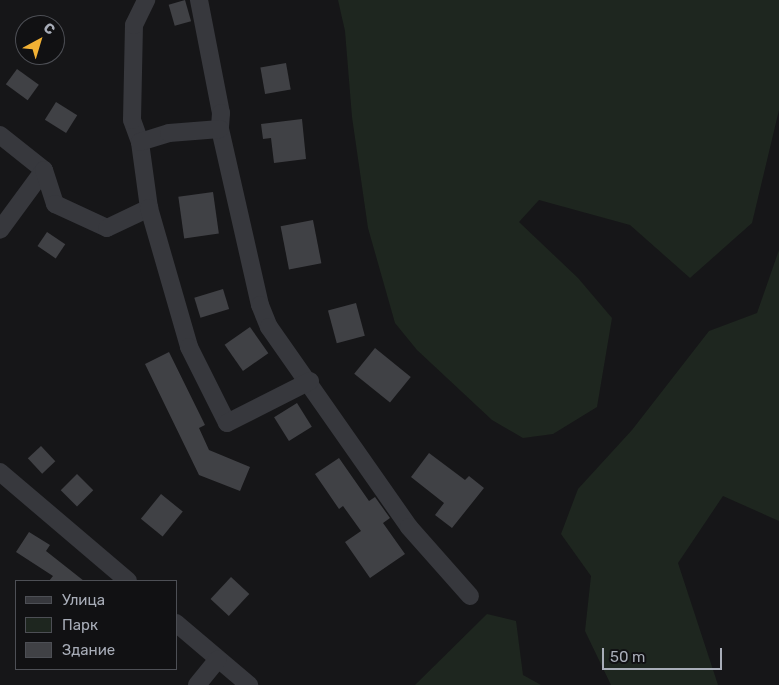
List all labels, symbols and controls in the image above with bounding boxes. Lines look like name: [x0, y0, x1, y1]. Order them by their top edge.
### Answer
north arrow: [15, 15, 65, 65]
text: С: [40, 19, 58, 38]
legend: [15, 580, 178, 670]
text: Улица: [62, 591, 105, 609]
text: Парк: [62, 616, 98, 634]
scale bar: [604, 638, 724, 670]
text: Здание: [62, 641, 115, 659]
text: 50 m: [610, 648, 645, 666]

